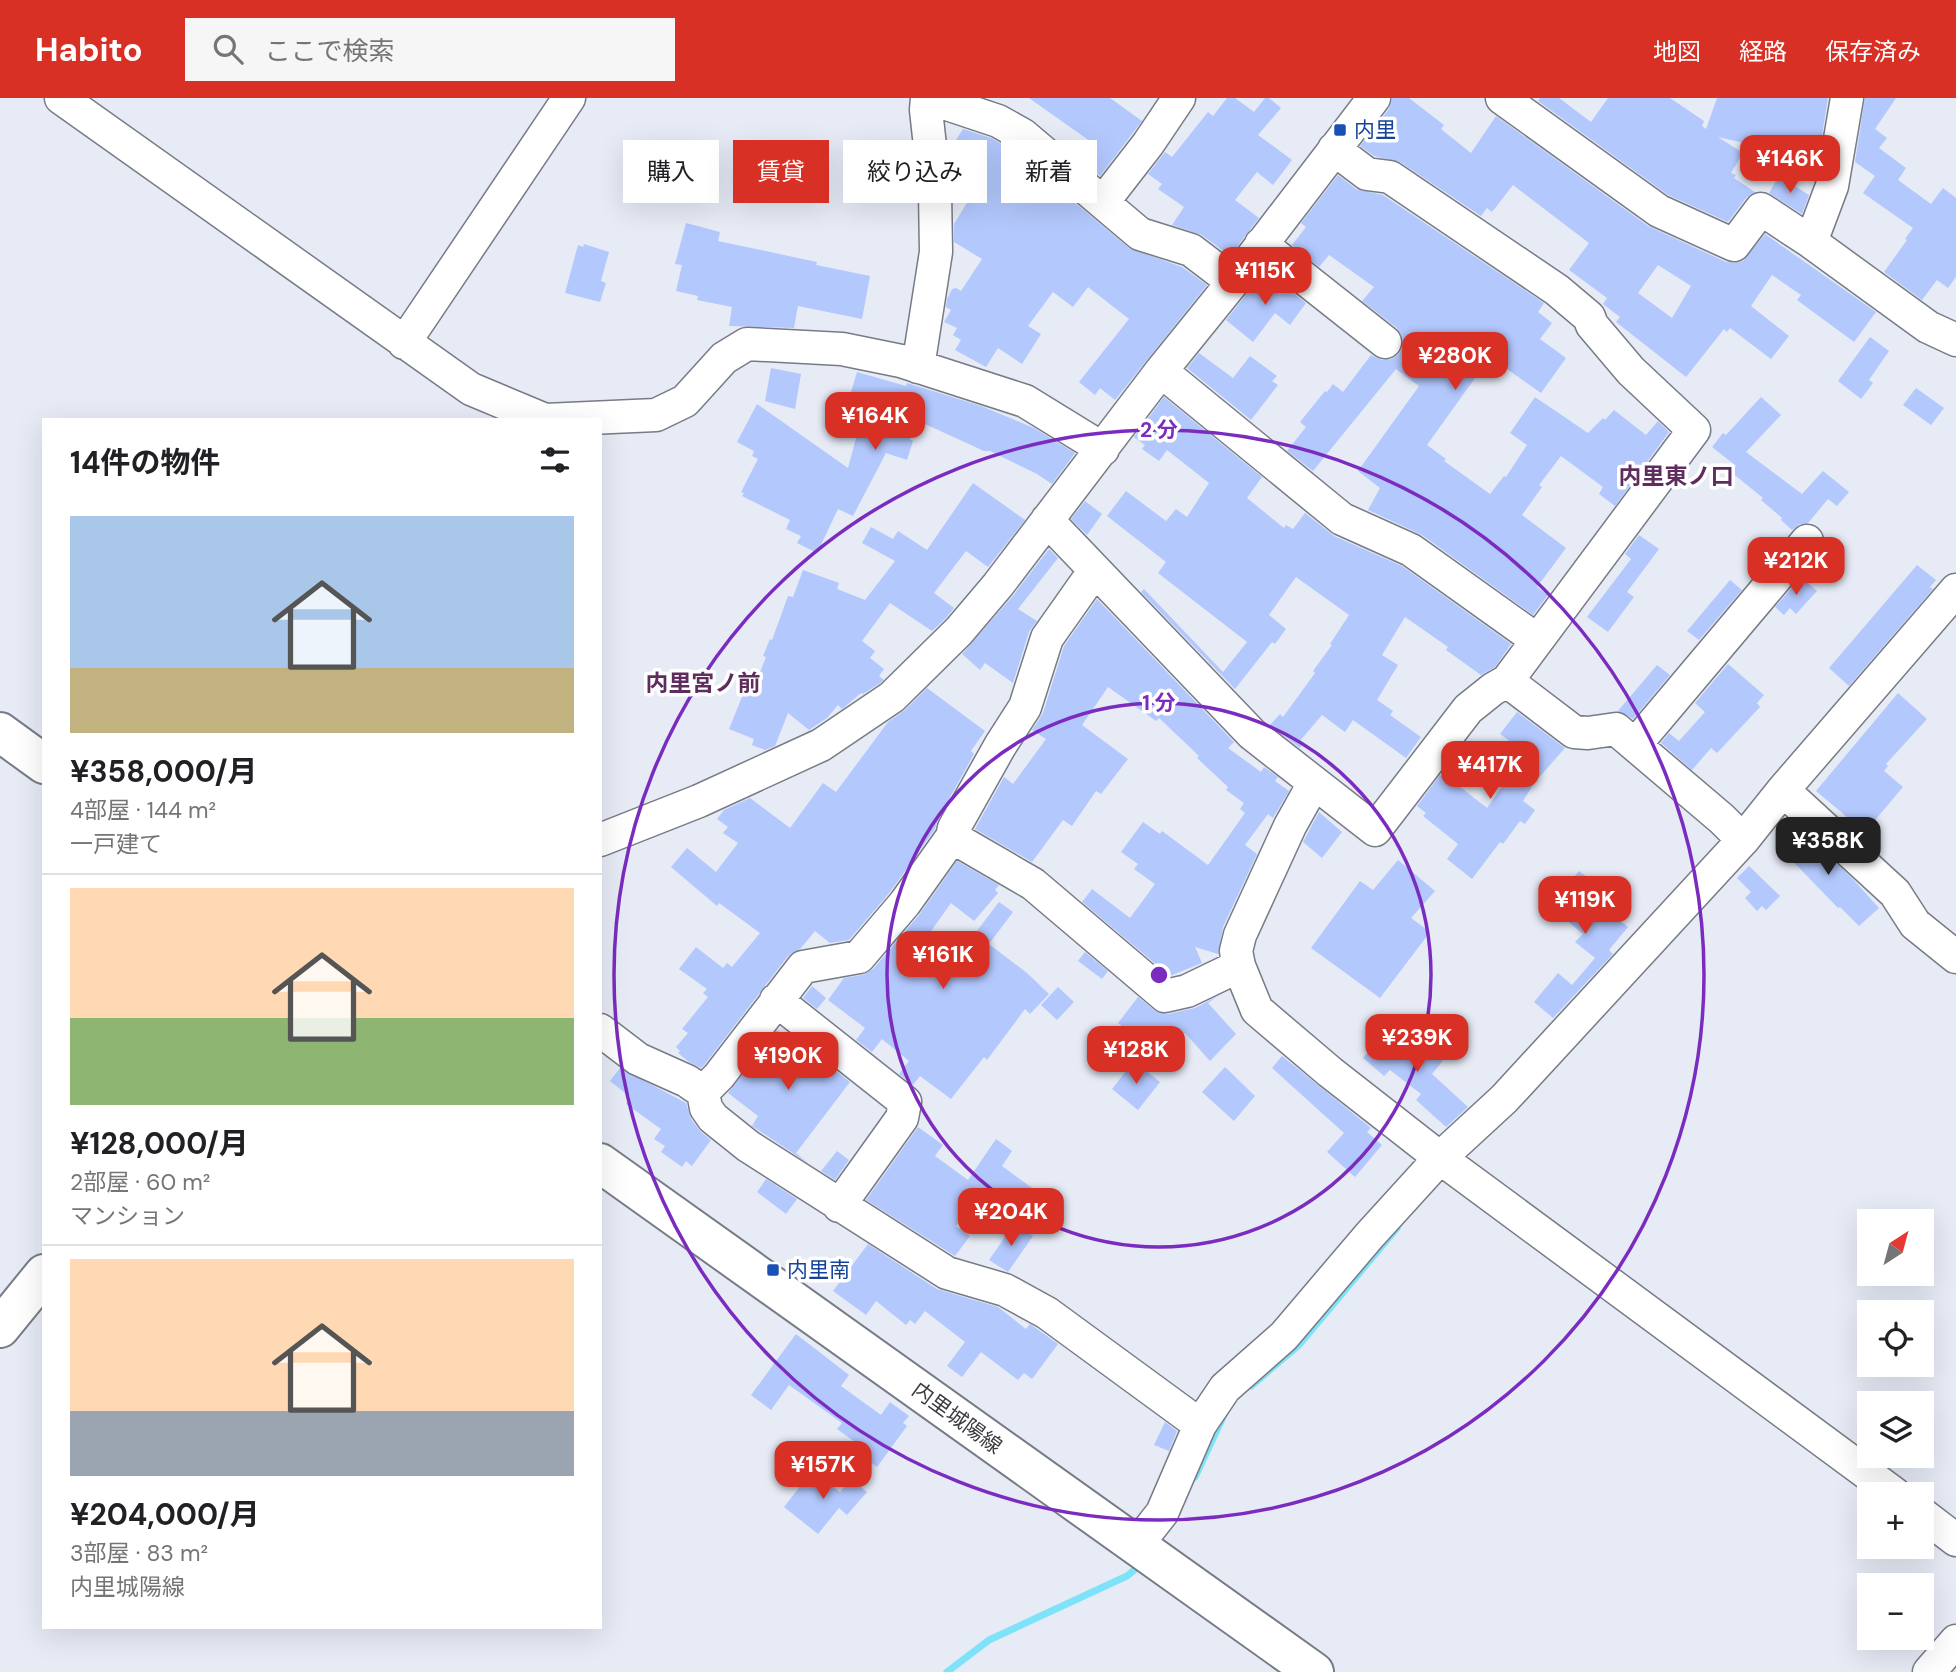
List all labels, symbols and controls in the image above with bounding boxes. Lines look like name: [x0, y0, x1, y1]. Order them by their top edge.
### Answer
search box: [185, 18, 675, 81]
text: Habito: [35, 28, 143, 71]
icon: search: [209, 30, 247, 68]
text: ここで検索: [265, 34, 395, 68]
text: 地図: [1653, 36, 1701, 67]
text: 経路: [1739, 36, 1787, 67]
text: 保存済み: [1825, 36, 1921, 67]
place label: 内里: [1354, 116, 1396, 144]
marker: 内里: [1332, 122, 1348, 138]
pin: ¥146K: [1741, 136, 1839, 195]
chip: 購入: [623, 140, 719, 203]
chip: 賃貸: [733, 140, 829, 203]
chip: 絞り込み: [843, 140, 987, 203]
chip: 新着: [1001, 140, 1097, 203]
text: ¥146K: [1756, 143, 1824, 173]
pin: ¥115K: [1216, 248, 1314, 307]
text: ¥115K: [1234, 255, 1296, 285]
pin: ¥280K: [1406, 332, 1504, 392]
text: ¥280K: [1418, 340, 1492, 370]
pin: ¥164K: [826, 392, 924, 452]
text: ¥164K: [841, 400, 909, 430]
text: 2 分: [1140, 416, 1178, 444]
icon: filters: [536, 441, 574, 479]
text: 14件の物件: [70, 443, 220, 482]
district label: 内里東ノ口: [1619, 461, 1734, 491]
pin: ¥212K: [1747, 538, 1845, 597]
text: ¥212K: [1764, 545, 1828, 575]
icon: home: [259, 562, 385, 688]
district label: 内里宮ノ前: [646, 668, 761, 698]
text: 1 分: [1142, 689, 1176, 717]
pin: ¥417K: [1441, 742, 1539, 801]
text: ¥417K: [1457, 749, 1523, 779]
text: ¥358,000/月: [70, 752, 258, 791]
text: 4部屋 · 144 m²: [70, 795, 216, 825]
pin: ¥358K: [1779, 818, 1877, 877]
text: ¥358K: [1792, 825, 1864, 855]
text: 一戸建て: [70, 829, 162, 859]
pin: ¥119K: [1536, 876, 1634, 936]
text: ¥119K: [1554, 884, 1616, 914]
pin: ¥161K: [894, 932, 992, 991]
icon: home: [259, 934, 385, 1060]
text: ¥161K: [912, 939, 974, 969]
centre of rings: [1147, 963, 1171, 987]
pin: ¥239K: [1368, 1014, 1466, 1074]
text: ¥239K: [1381, 1022, 1453, 1052]
pin: ¥128K: [1087, 1026, 1185, 1086]
pin: ¥190K: [739, 1032, 837, 1092]
text: ¥128K: [1103, 1034, 1169, 1064]
text: ¥190K: [753, 1040, 823, 1070]
text: ¥128,000/月: [70, 1124, 249, 1163]
text: 2部屋 · 60 m²: [70, 1167, 210, 1197]
pin: ¥204K: [962, 1188, 1060, 1248]
text: ¥204K: [974, 1196, 1048, 1226]
text: マンション: [70, 1201, 185, 1231]
north arrow: [1857, 1209, 1934, 1286]
map controls: [1857, 1209, 1934, 1650]
place label: 内里南: [787, 1256, 850, 1284]
marker: 内里南: [765, 1262, 781, 1278]
button: locate: [1857, 1300, 1934, 1377]
icon: home: [259, 1305, 385, 1431]
street label: 内里城陽線: [906, 1376, 1008, 1460]
button: layers: [1857, 1391, 1934, 1468]
pin: ¥157K: [774, 1442, 872, 1501]
text: ¥157K: [791, 1449, 855, 1479]
button: +: [1857, 1482, 1934, 1559]
text: ¥204,000/月: [70, 1495, 260, 1534]
text: 3部屋 · 83 m²: [70, 1538, 208, 1568]
text: 内里城陽線: [70, 1572, 185, 1602]
button: −: [1857, 1573, 1934, 1650]

